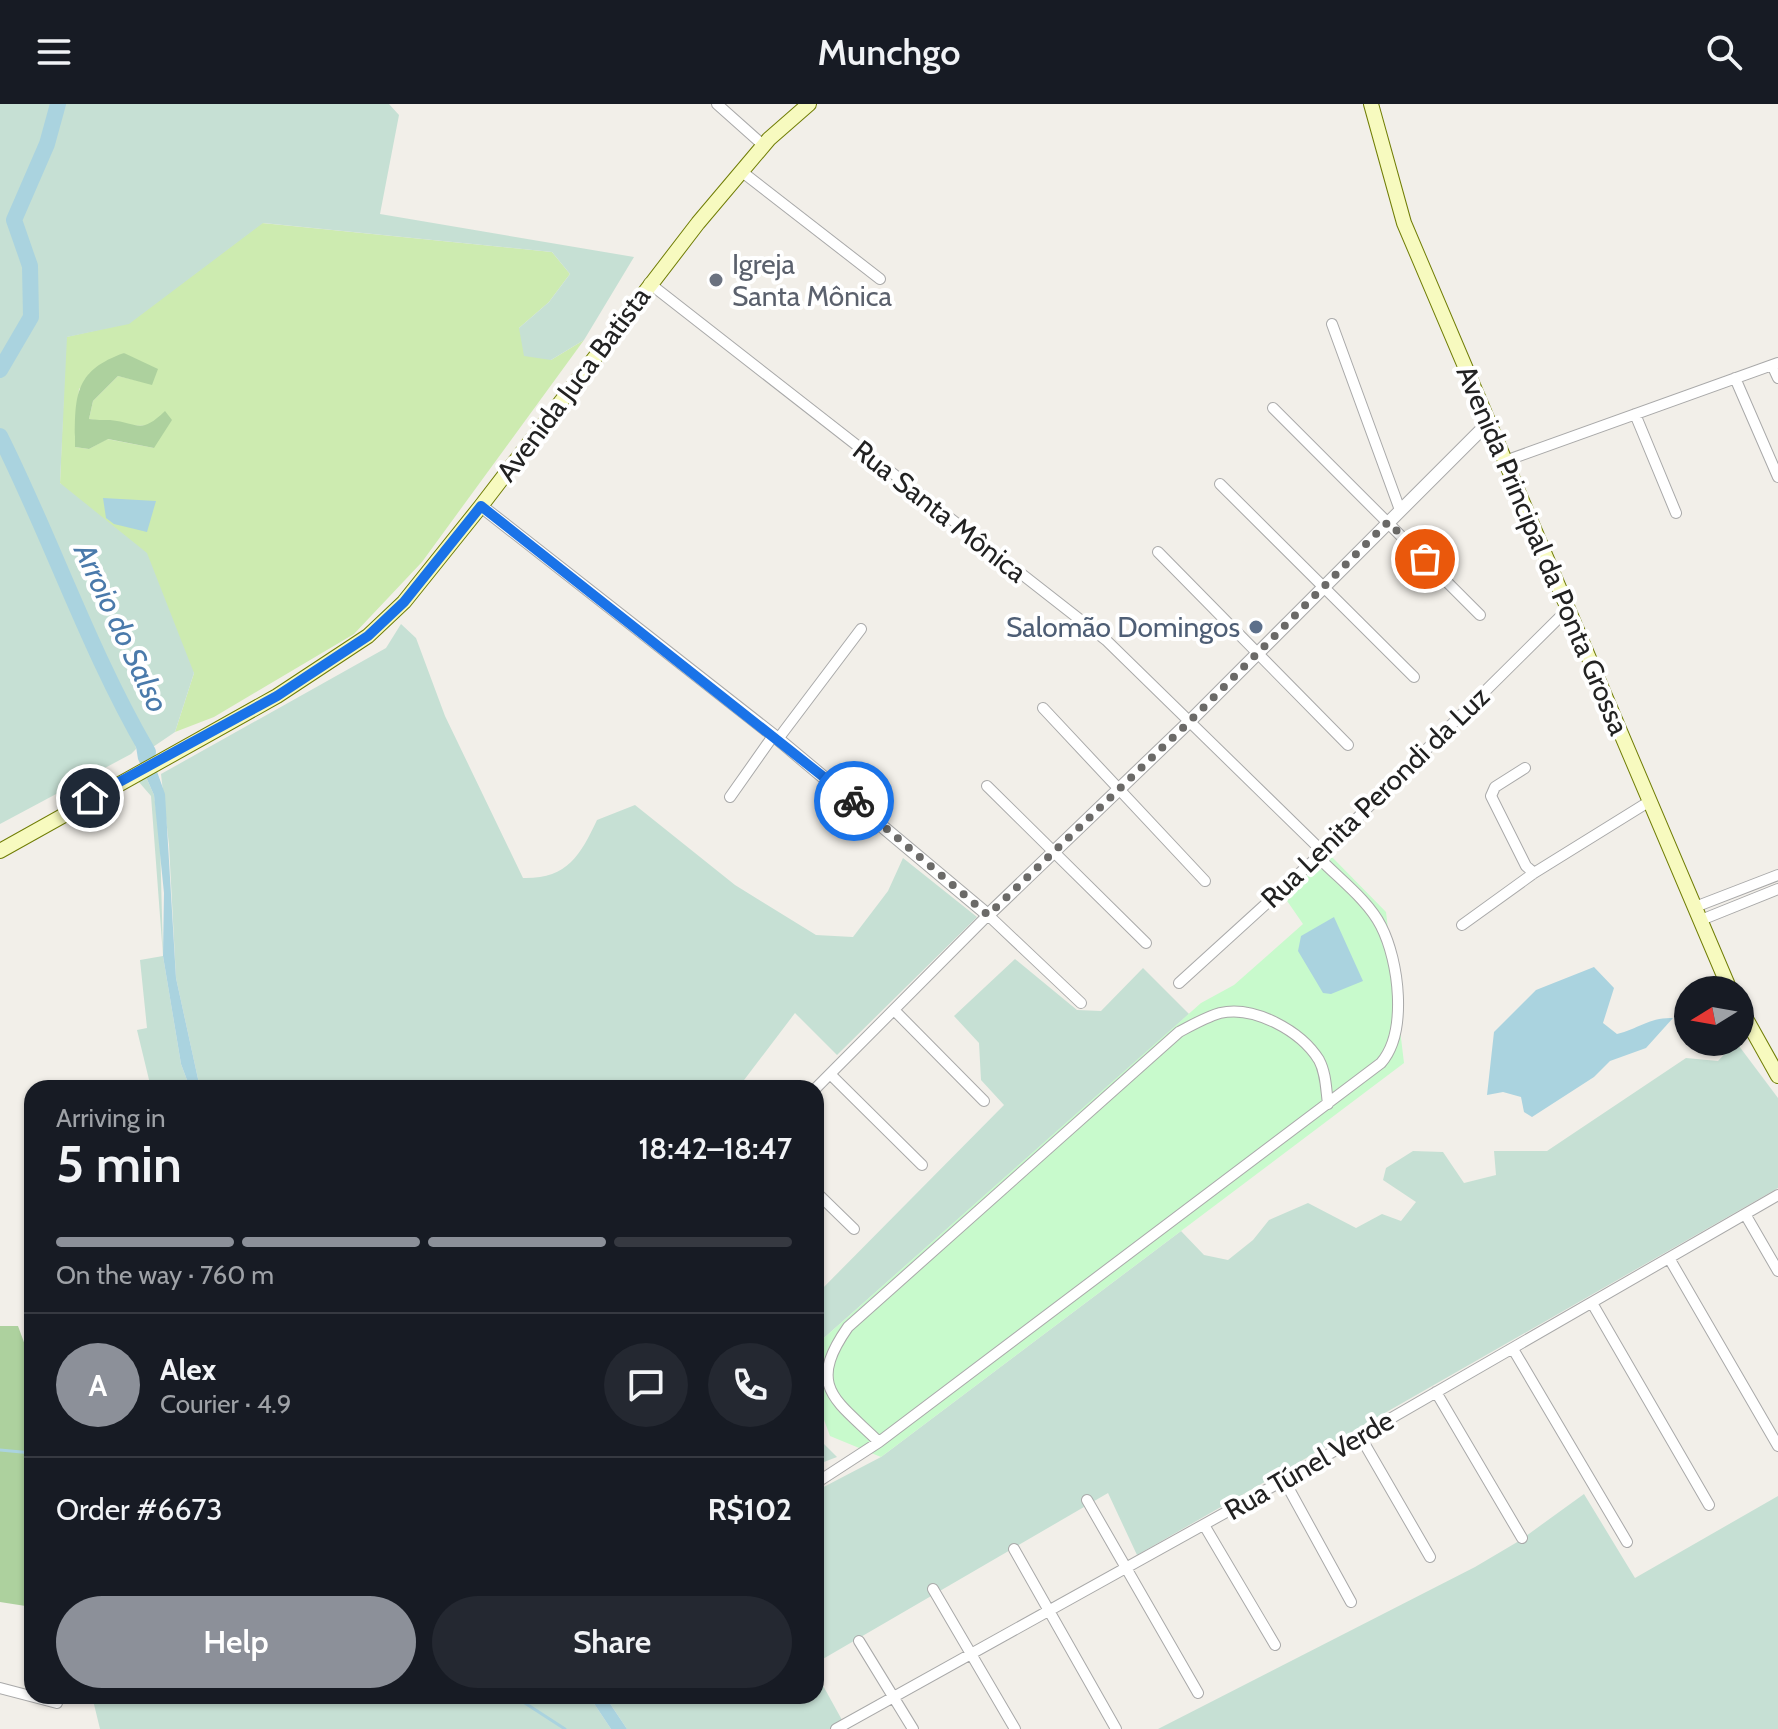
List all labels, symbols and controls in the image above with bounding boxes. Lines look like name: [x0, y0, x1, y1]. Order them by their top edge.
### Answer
icon: menu: [32, 30, 76, 74]
text: Munchgo: [818, 30, 961, 74]
icon: search: [1702, 30, 1746, 74]
place label: Igreja Santa Mônica: [732, 247, 892, 313]
marker: Igreja Santa Mônica: [707, 271, 725, 289]
street label: Avenida Juca Batista: [489, 280, 658, 488]
street label: Avenida Principal da Ponta Grossa: [1450, 360, 1637, 740]
street label: Rua Santa Mônica: [846, 433, 1034, 590]
pin: [1391, 525, 1459, 593]
water label: Arroio do Salso: [65, 536, 177, 718]
icon: bag: [1403, 537, 1447, 581]
place label: Salomão Domingos: [1006, 610, 1240, 644]
marker: Salomão Domingos: [1247, 618, 1265, 636]
street label: Rua Lenita Perondi da Luz: [1254, 679, 1496, 915]
courier: [814, 761, 894, 841]
pin: [56, 764, 124, 832]
icon: home: [68, 776, 112, 820]
icon: bike: [832, 779, 876, 823]
north arrow: [1674, 976, 1754, 1056]
map controls: [1674, 976, 1754, 1056]
text: Arriving in: [56, 1102, 166, 1134]
text: 18:42–18:47: [638, 1130, 792, 1167]
text: 5 min: [56, 1132, 182, 1195]
text: On the way · 760 m: [56, 1259, 274, 1291]
button: chat: [604, 1343, 688, 1427]
button: phone: [708, 1343, 792, 1427]
text: Alex: [160, 1351, 216, 1388]
text: A: [89, 1367, 107, 1404]
text: Courier · 4.9: [160, 1388, 292, 1420]
street label: Rua Túnel Verde: [1219, 1403, 1399, 1527]
text: Order #6673: [56, 1491, 223, 1528]
text: R$102: [708, 1491, 792, 1528]
button: Help: [56, 1596, 416, 1688]
button: Share: [432, 1596, 792, 1688]

